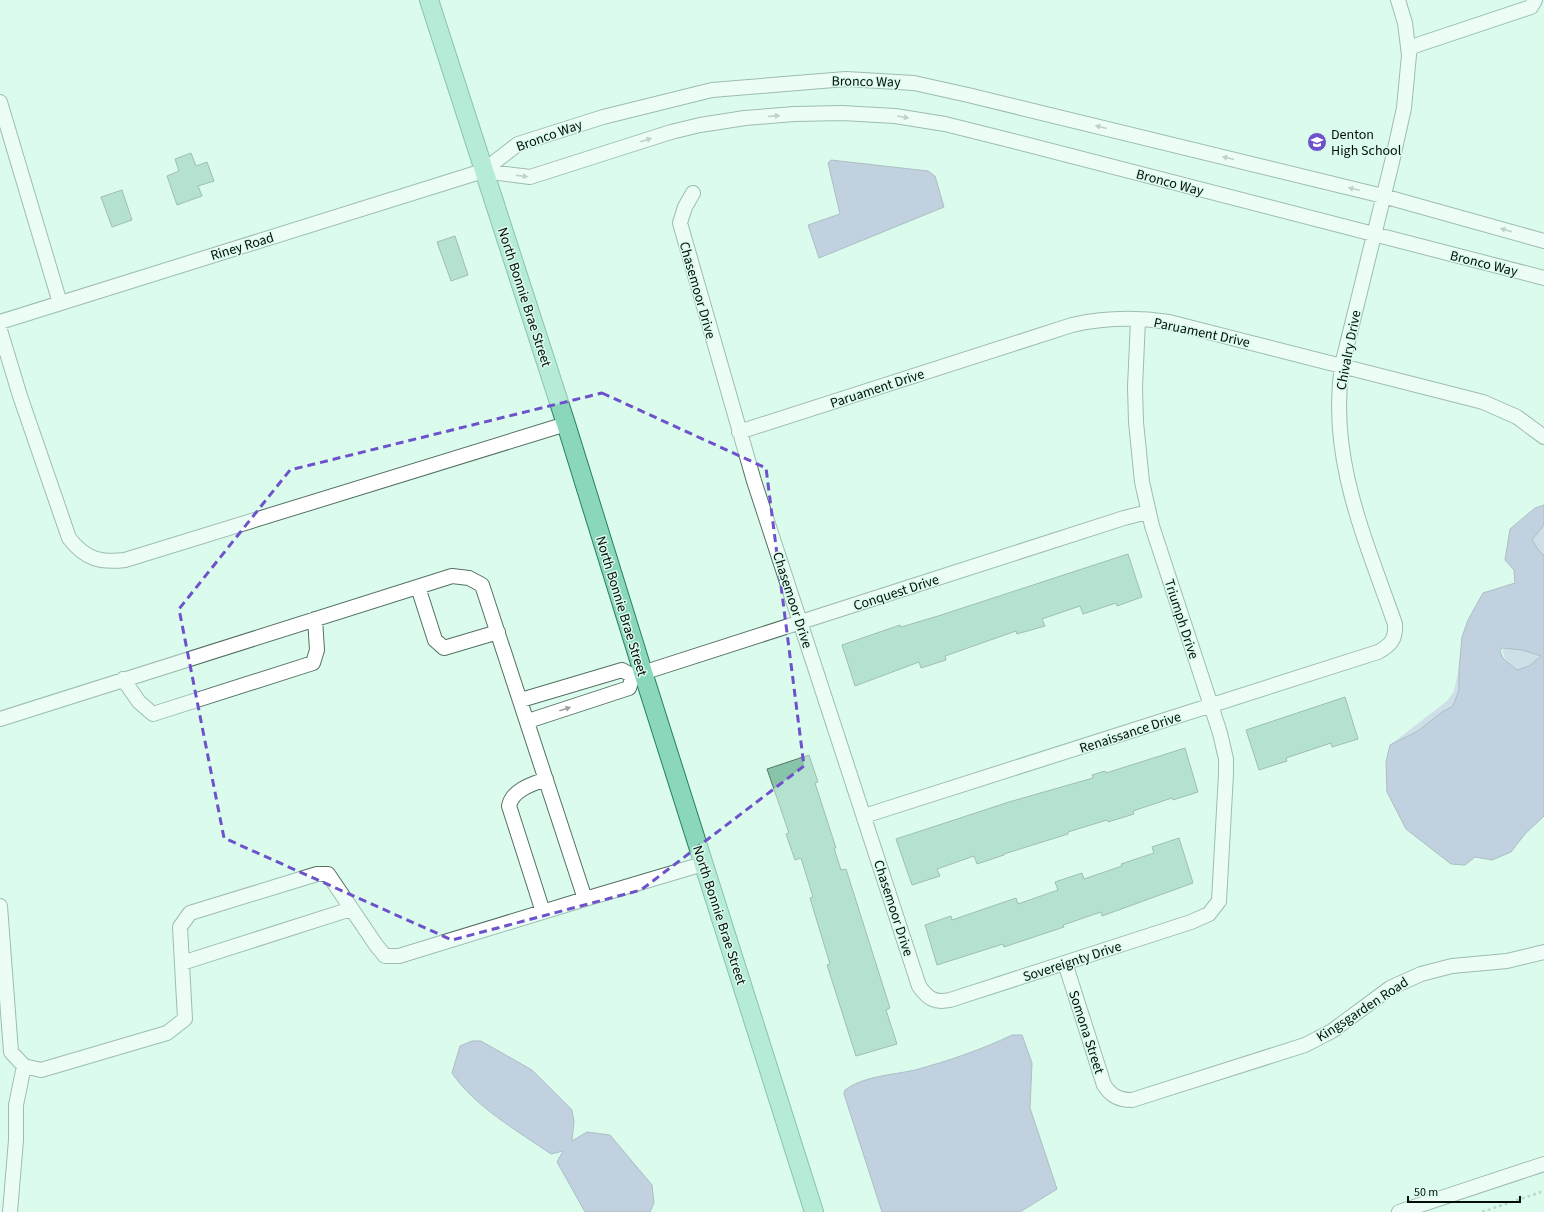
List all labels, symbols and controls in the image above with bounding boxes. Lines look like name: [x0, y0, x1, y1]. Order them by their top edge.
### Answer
street label: Bronco Way: [831, 71, 901, 93]
one-way arrow: [768, 113, 780, 120]
one-way arrow: [897, 114, 910, 120]
street label: Bronco Way: [513, 115, 586, 157]
one-way arrow: [1095, 124, 1108, 130]
place label: Denton High School: [1331, 125, 1402, 161]
school or university icon: Denton High School: [1306, 131, 1328, 153]
one-way arrow: [641, 137, 653, 143]
one-way arrow: [1221, 155, 1233, 161]
street label: Bronco Way: [1134, 164, 1206, 202]
one-way arrow: [516, 172, 528, 179]
one-way arrow: [1348, 185, 1360, 191]
street label: North Bonnie Brae Street: [492, 225, 556, 370]
one-way arrow: [1500, 227, 1512, 233]
street label: Riney Road: [208, 228, 277, 266]
street label: Chasemoor Drive: [674, 239, 720, 341]
street label: Bronco Way: [1448, 246, 1520, 282]
street label: Chivalry Drive: [1331, 309, 1367, 392]
street label: Paruament Drive: [1152, 313, 1252, 353]
street label: Paruament Drive: [828, 364, 927, 414]
street label: North Bonnie Brae Street: [590, 534, 652, 679]
street label: Chasemoor Drive: [767, 550, 817, 651]
street label: Conquest Drive: [851, 570, 942, 616]
street label: Triumph Drive: [1159, 577, 1203, 662]
one-way arrow: [560, 706, 572, 712]
street label: Renaissance Drive: [1077, 707, 1184, 759]
street label: North Bonnie Brae Street: [687, 843, 751, 988]
street label: Chasemoor Drive: [868, 858, 918, 959]
street label: Sovereignty Drive: [1020, 937, 1124, 987]
street label: Kingsgarden Road: [1313, 973, 1412, 1047]
street label: Somona Street: [1063, 988, 1109, 1077]
scale bar: [1408, 1178, 1520, 1204]
text: 50 m: [1414, 1184, 1438, 1201]

